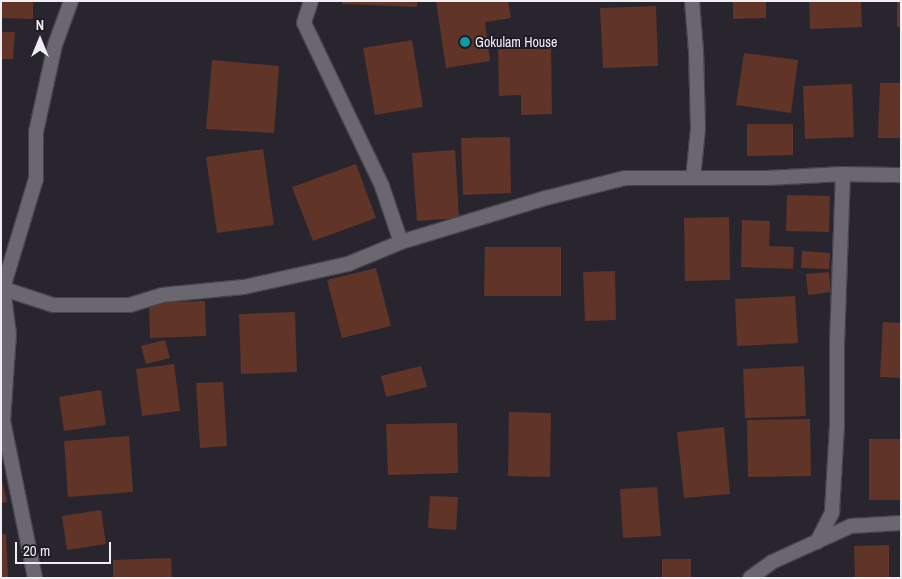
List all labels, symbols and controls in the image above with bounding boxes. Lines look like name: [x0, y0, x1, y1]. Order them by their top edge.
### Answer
north arrow: [15, 15, 65, 65]
text: N: [36, 16, 44, 34]
place label: Gokulam House: [475, 34, 557, 50]
marker: Gokulam House: [459, 36, 471, 48]
scale bar: [18, 532, 114, 564]
text: 20 m: [23, 540, 50, 561]

